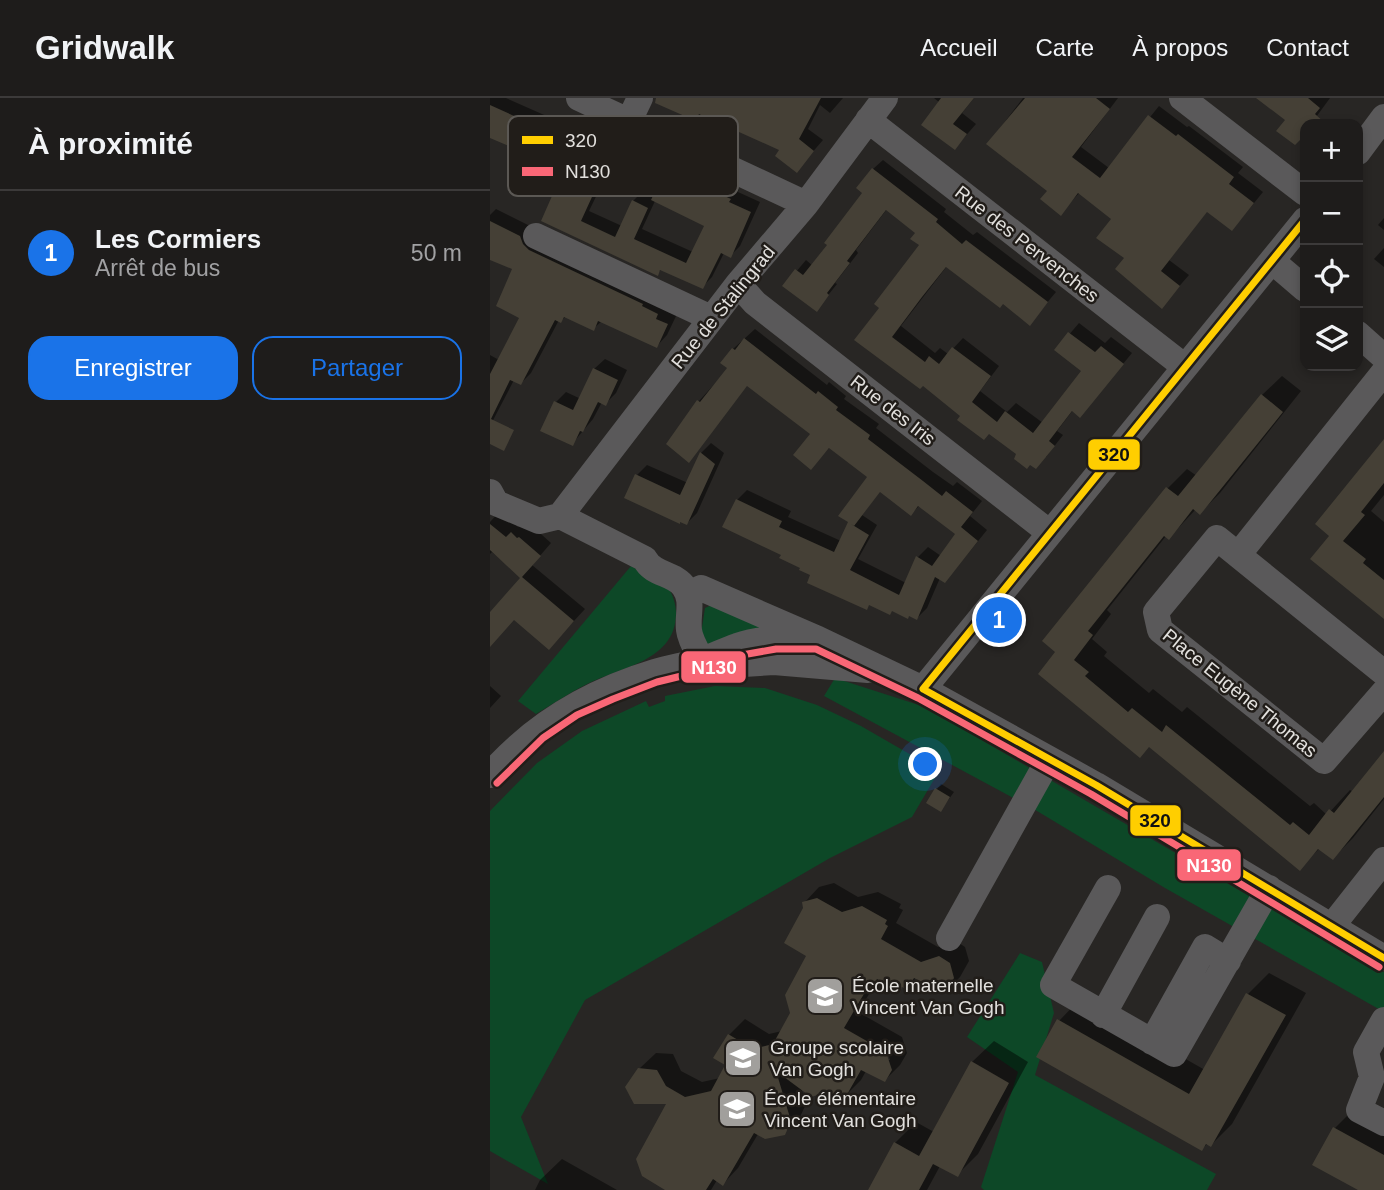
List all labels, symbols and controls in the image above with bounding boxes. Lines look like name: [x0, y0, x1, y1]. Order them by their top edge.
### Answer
text: Gridwalk: [35, 29, 174, 66]
text: Accueil: [920, 34, 998, 61]
text: Carte: [1036, 34, 1094, 61]
text: À propos: [1132, 34, 1228, 61]
text: Contact: [1266, 34, 1349, 61]
legend: [508, 116, 738, 196]
map controls: [1300, 119, 1363, 371]
button: +: [1300, 119, 1363, 182]
text: À proximité: [28, 127, 193, 160]
text: 320: [565, 130, 597, 151]
text: N130: [565, 161, 610, 182]
street label: Rue des Pervenches: [951, 181, 1103, 307]
button: −: [1300, 182, 1363, 245]
text: Les Cormiers: [95, 224, 261, 254]
text: 1: [45, 240, 57, 266]
text: 50 m: [411, 240, 462, 266]
street label: Rue de Stalingrad: [667, 241, 779, 373]
button: locate: [1300, 245, 1363, 308]
text: Arrêt de bus: [95, 255, 220, 281]
button: layers: [1300, 308, 1363, 371]
button: Enregistrer: [28, 336, 238, 400]
button: Partager: [252, 336, 462, 400]
street label: Rue des Iris: [847, 371, 939, 449]
line badge: 320: [1087, 438, 1141, 471]
text: 320: [1098, 444, 1130, 465]
pin: 1: [976, 594, 1022, 646]
street label: Place Eugène Thomas: [1159, 624, 1321, 762]
line badge: N130: [680, 650, 747, 684]
text: N130: [691, 657, 737, 678]
your location: [908, 747, 942, 781]
line badge: 320: [1129, 804, 1182, 837]
text: 320: [1139, 810, 1171, 831]
line badge: N130: [1176, 848, 1242, 882]
text: N130: [1186, 855, 1232, 876]
school or university icon: École maternelle Vincent Van Gogh: [804, 975, 846, 1017]
place label: École maternelle Vincent Van Gogh: [852, 975, 1004, 1018]
school or university icon: Groupe scolaire Van Gogh: [722, 1037, 764, 1079]
place label: Groupe scolaire Van Gogh: [770, 1037, 904, 1080]
school or university icon: École élémentaire Vincent Van Gogh: [716, 1088, 758, 1130]
place label: École élémentaire Vincent Van Gogh: [764, 1088, 916, 1131]

